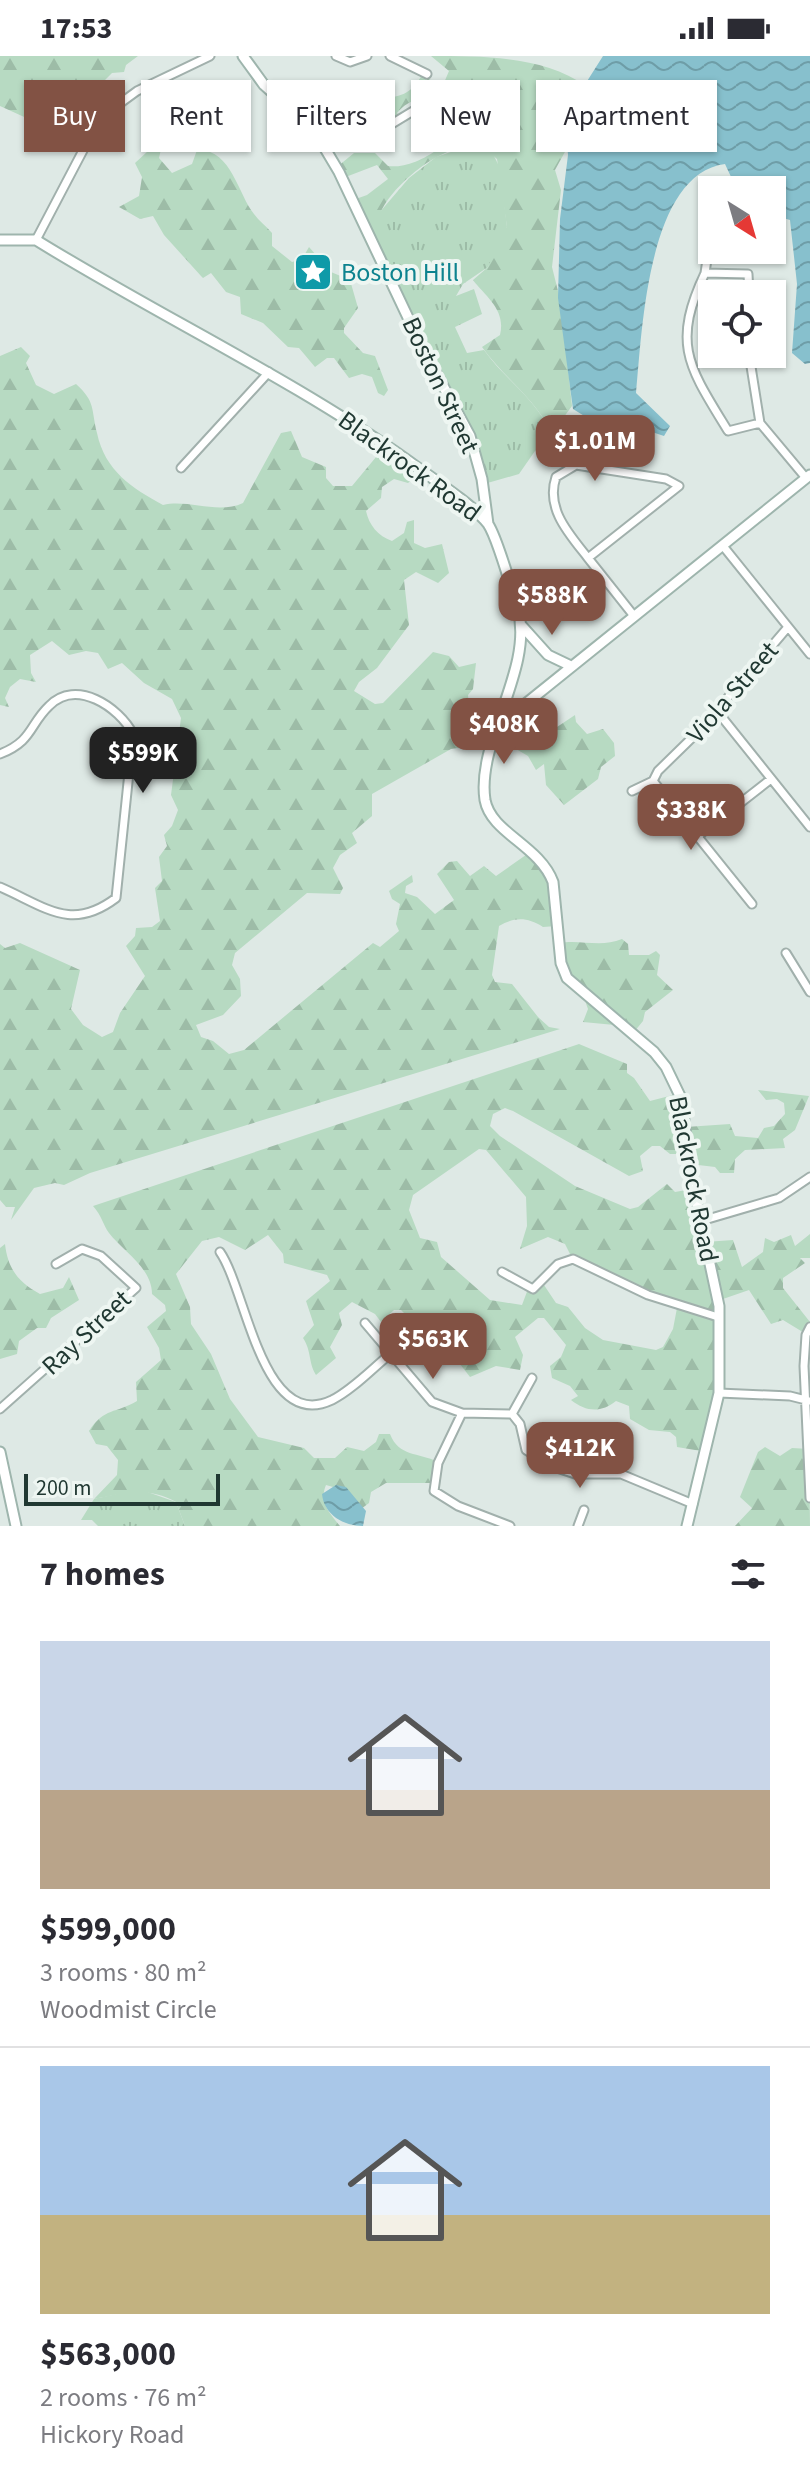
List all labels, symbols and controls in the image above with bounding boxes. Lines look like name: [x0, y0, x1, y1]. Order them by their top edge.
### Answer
text: 17:53: [40, 7, 112, 50]
chip: Buy: [24, 80, 125, 152]
chip: Rent: [141, 80, 251, 152]
chip: Filters: [267, 80, 395, 152]
chip: New: [411, 80, 520, 152]
chip: Apartment: [536, 80, 717, 152]
north arrow: [698, 176, 786, 264]
map controls: [698, 176, 786, 368]
place icon: Boston Hill: [292, 251, 334, 293]
place label: Boston Hill: [341, 254, 459, 291]
button: locate: [698, 280, 786, 368]
street label: Boston Street: [393, 311, 488, 460]
street label: Blackrock Road: [331, 402, 489, 531]
pin: $1.01M: [530, 415, 660, 483]
text: $1.01M: [554, 422, 636, 459]
pin: $588K: [496, 569, 608, 637]
text: $588K: [517, 576, 587, 613]
street label: Viola Street: [678, 633, 787, 751]
pin: $408K: [448, 698, 560, 766]
text: $408K: [469, 705, 539, 742]
pin: $599K: [87, 727, 199, 795]
text: $599K: [108, 734, 178, 771]
pin: $338K: [635, 784, 747, 852]
text: $338K: [656, 791, 726, 828]
street label: Blackrock Road: [659, 1093, 728, 1265]
street label: Ray Street: [33, 1281, 139, 1384]
pin: $563K: [377, 1313, 489, 1381]
text: $563K: [398, 1320, 468, 1357]
pin: $412K: [524, 1422, 636, 1490]
text: $412K: [545, 1429, 615, 1466]
scale bar: [24, 1470, 220, 1506]
text: 200 m: [36, 1472, 91, 1504]
text: 7 homes: [40, 1550, 165, 1599]
icon: filters: [726, 1552, 770, 1596]
icon: home: [333, 1693, 477, 1837]
text: $599,000: [40, 1905, 176, 1954]
text: 3 rooms · 80 m²: [40, 1954, 207, 1991]
text: Woodmist Circle: [40, 1991, 217, 2028]
icon: home: [333, 2118, 477, 2262]
text: $563,000: [40, 2330, 176, 2379]
text: 2 rooms · 76 m²: [40, 2379, 207, 2416]
text: Hickory Road: [40, 2416, 185, 2453]

